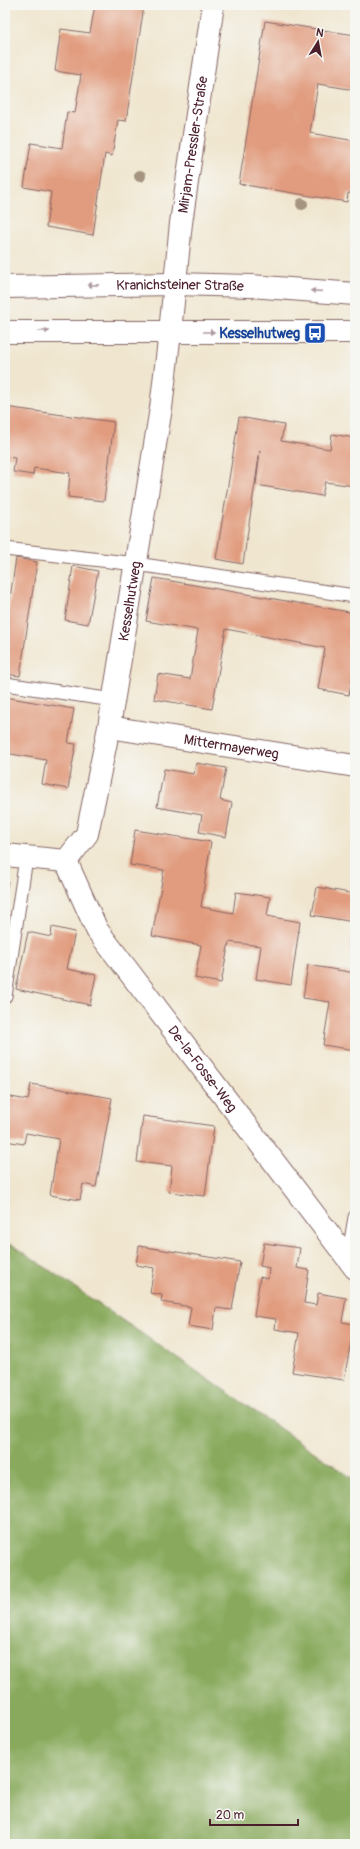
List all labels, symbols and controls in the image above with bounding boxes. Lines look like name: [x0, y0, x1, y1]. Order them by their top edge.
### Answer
north arrow: [298, 22, 338, 62]
text: N: [315, 26, 325, 40]
street label: Mirjam-Pressler-Straße: [175, 75, 211, 214]
street label: Kranichsteiner Straße: [116, 276, 244, 295]
one-way arrow: [87, 282, 99, 289]
one-way arrow: [310, 288, 322, 295]
bus stop icon: Kesselhutweg: [302, 320, 328, 346]
place label: Kesselhutweg: [219, 325, 300, 342]
one-way arrow: [38, 328, 50, 335]
one-way arrow: [203, 329, 216, 335]
street label: Kesselhutweg: [115, 560, 145, 642]
street label: Mittermayerweg: [183, 731, 280, 763]
street label: De-la-Fosse-Weg: [164, 1022, 241, 1115]
scale bar: [210, 1801, 298, 1827]
text: 20 m: [216, 1808, 245, 1823]

